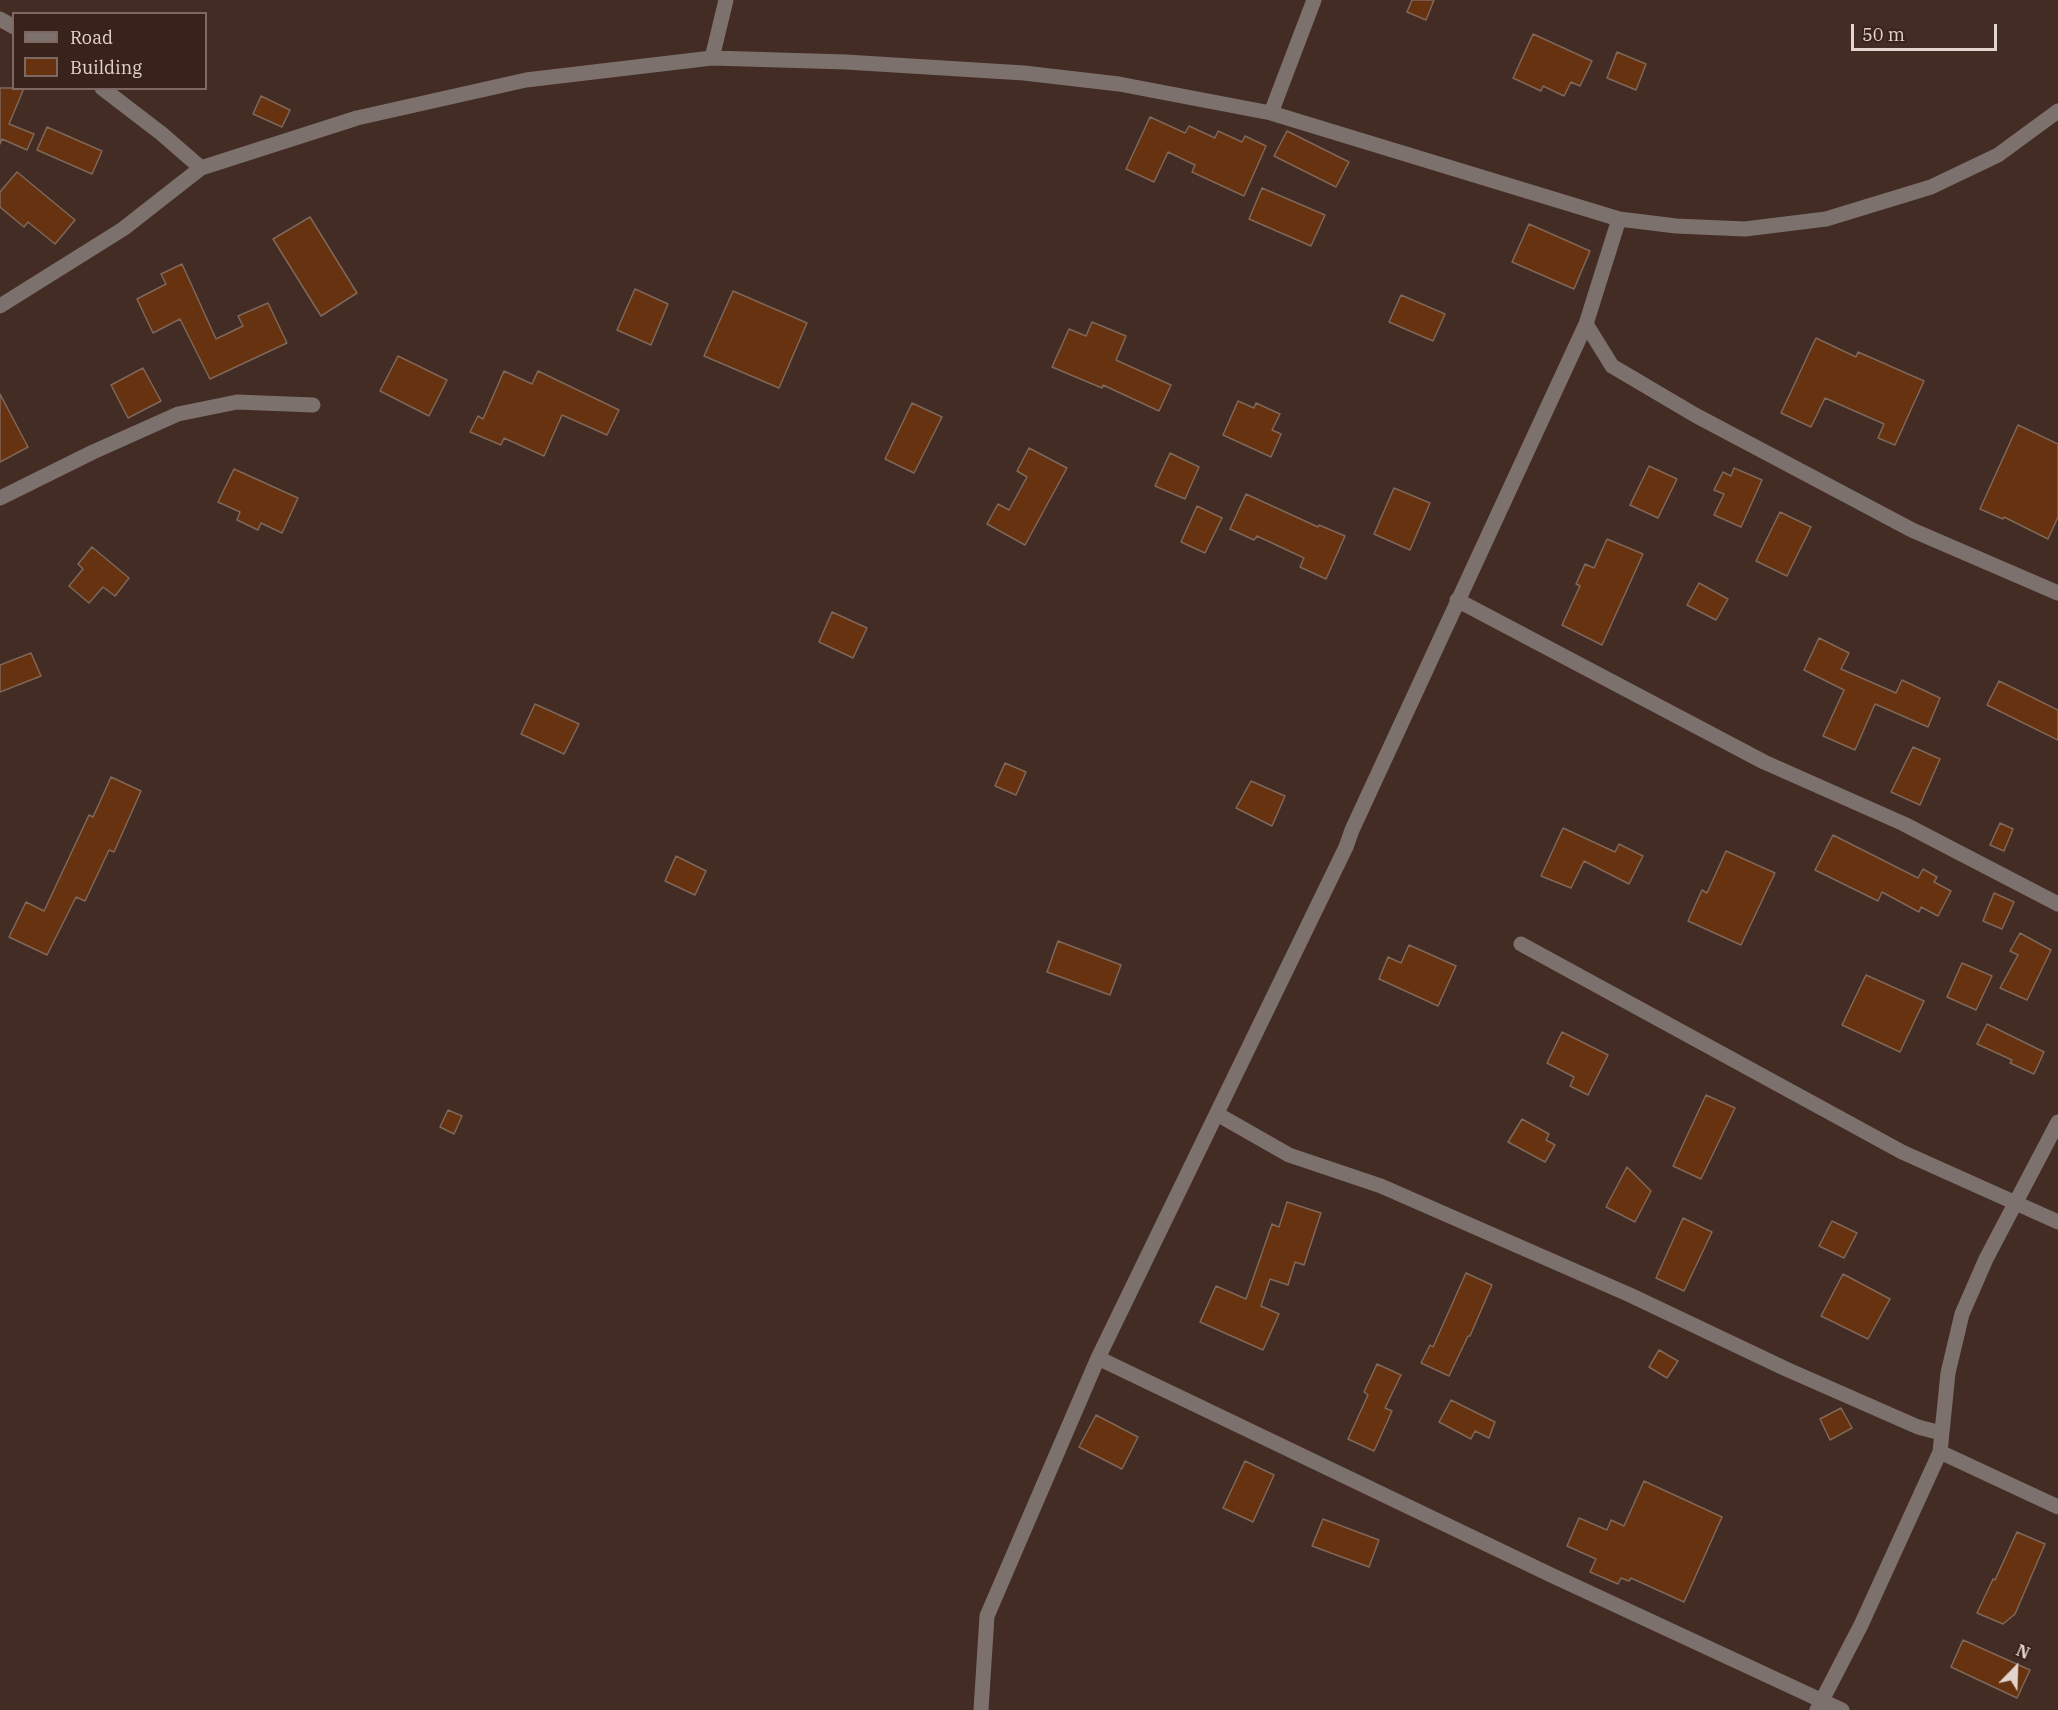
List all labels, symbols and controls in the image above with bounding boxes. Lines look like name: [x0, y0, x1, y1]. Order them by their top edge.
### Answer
legend: [12, 12, 207, 90]
scale bar: [1854, 12, 2000, 50]
text: 50 m: [1862, 23, 1905, 46]
text: Road: [70, 26, 113, 49]
text: Building: [70, 56, 142, 79]
north arrow: [1986, 1638, 2046, 1698]
text: N: [2013, 1640, 2033, 1663]

